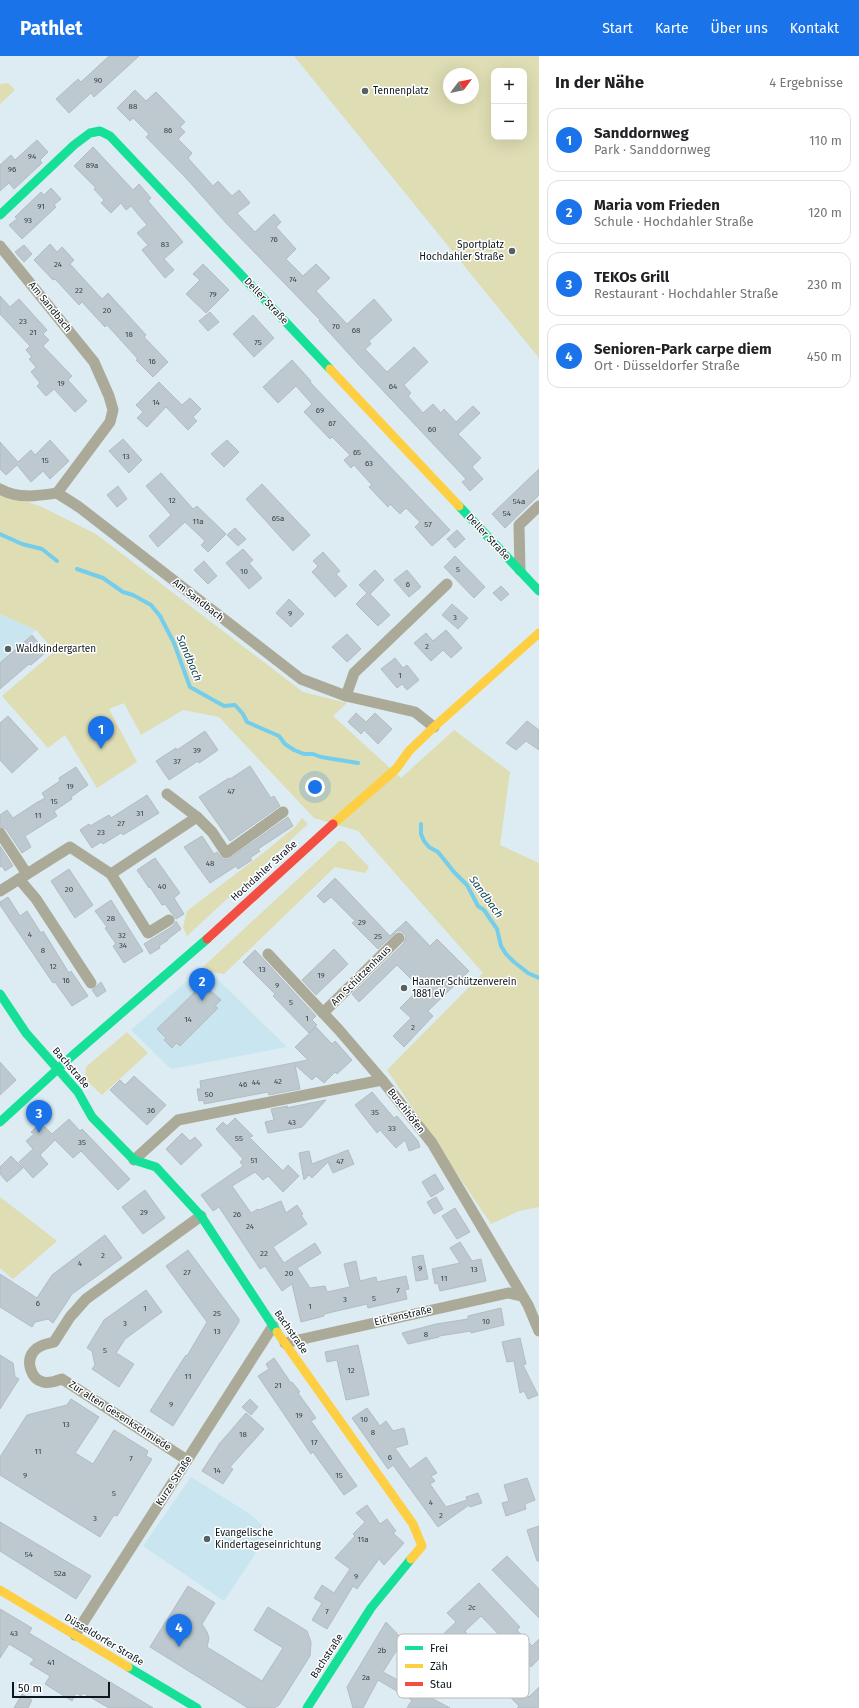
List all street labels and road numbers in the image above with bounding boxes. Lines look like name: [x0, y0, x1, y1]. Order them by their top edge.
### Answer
street label: Deller Straße: [241, 275, 291, 327]
street label: Am Sandbach: [26, 279, 74, 335]
street label: Deller Straße: [463, 511, 513, 563]
street label: Am Sandbach: [170, 576, 226, 624]
street label: Hochdahler Straße: [228, 838, 300, 904]
street label: Am Schützenhaus: [329, 943, 394, 1008]
street label: Bachstraße: [50, 1045, 92, 1091]
street label: Buschhöfen: [385, 1086, 427, 1136]
street label: Eichenstraße: [373, 1304, 433, 1328]
street label: Bachstraße: [272, 1308, 310, 1356]
street label: Zur alten Gesenkschmiede: [67, 1378, 173, 1454]
street label: Kurze Straße: [153, 1454, 195, 1508]
street label: Düsseldorfer Straße: [62, 1612, 146, 1668]
street label: Bachstraße: [308, 1631, 346, 1681]

